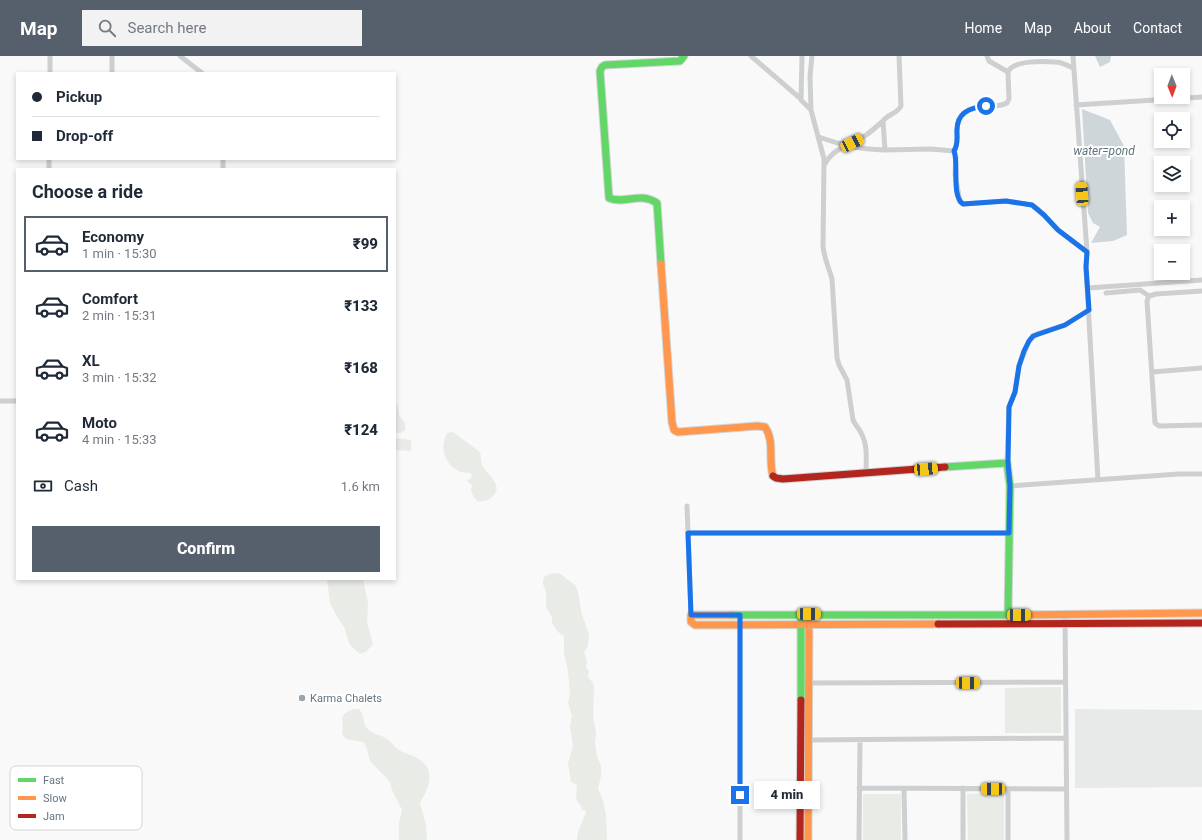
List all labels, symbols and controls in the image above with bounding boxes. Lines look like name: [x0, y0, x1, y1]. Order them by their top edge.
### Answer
search box: [82, 10, 362, 46]
text: Map: [20, 17, 58, 40]
icon: search: [96, 17, 118, 39]
text: Search here: [128, 19, 206, 37]
text: Home: [964, 20, 1002, 36]
text: Map: [1024, 20, 1052, 36]
text: About: [1074, 20, 1111, 36]
text: Contact: [1133, 20, 1182, 36]
north arrow: [1154, 68, 1190, 104]
map controls: [1154, 68, 1190, 280]
text: Pickup: [56, 88, 102, 106]
route start: [977, 97, 995, 115]
button: locate: [1154, 112, 1190, 148]
text: Drop-off: [56, 127, 113, 145]
car: [839, 132, 865, 154]
water label: water=pond: [1073, 144, 1135, 158]
button: layers: [1154, 156, 1190, 192]
text: Choose a ride: [32, 181, 143, 202]
car: [1075, 182, 1089, 206]
button: +: [1154, 200, 1190, 236]
icon: car: [34, 226, 70, 262]
text: Economy: [82, 228, 144, 246]
text: ₹99: [353, 235, 378, 253]
button: −: [1154, 244, 1190, 280]
text: 1 min · 15:30: [82, 246, 157, 261]
icon: car: [34, 288, 70, 324]
text: Comfort: [82, 290, 138, 308]
text: ₹133: [344, 297, 378, 315]
text: 2 min · 15:31: [82, 308, 157, 323]
icon: car: [34, 350, 70, 386]
text: XL: [82, 352, 100, 370]
text: ₹168: [344, 359, 378, 377]
text: 3 min · 15:32: [82, 370, 157, 385]
icon: car: [34, 412, 70, 448]
text: Moto: [82, 414, 117, 432]
text: ₹124: [344, 421, 378, 439]
text: 4 min · 15:33: [82, 432, 157, 447]
car: [914, 462, 938, 476]
icon: cash: [32, 475, 54, 497]
text: Cash: [64, 477, 98, 495]
text: 1.6 km: [341, 479, 380, 494]
button: Confirm: [32, 526, 380, 572]
car: [797, 608, 821, 620]
car: [1007, 609, 1031, 621]
car: [956, 677, 980, 689]
place label: Karma Chalets: [310, 692, 382, 705]
marker: Karma Chalets: [297, 693, 307, 703]
legend: [10, 766, 142, 830]
text: Fast: [43, 774, 65, 787]
callout: 4 min: [754, 781, 820, 809]
car: [981, 783, 1005, 795]
route end: [731, 786, 749, 804]
text: 4 min: [771, 787, 803, 802]
text: Slow: [43, 792, 67, 805]
text: Jam: [43, 810, 65, 823]

